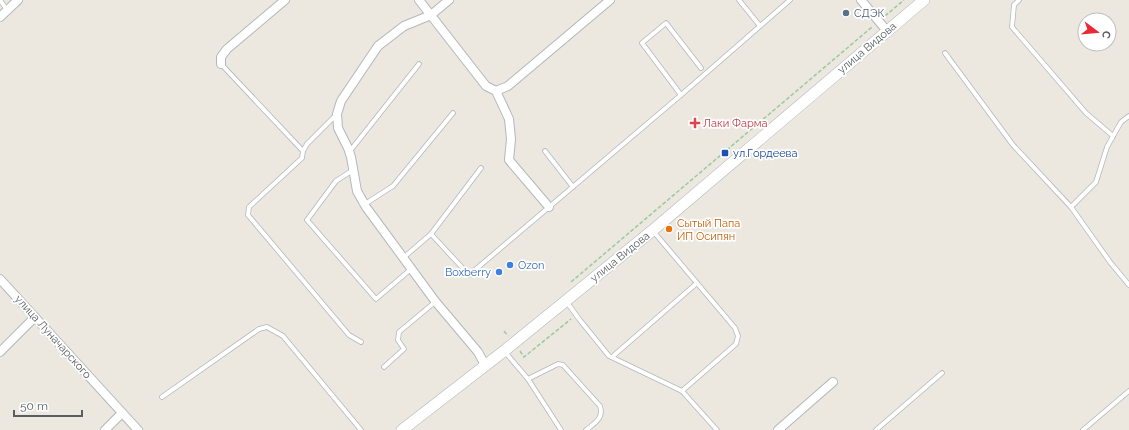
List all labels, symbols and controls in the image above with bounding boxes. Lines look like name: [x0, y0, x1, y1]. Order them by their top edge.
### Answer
place label: СДЭК: [854, 7, 885, 20]
marker: СДЭК: [841, 8, 851, 18]
north arrow: [1077, 12, 1117, 52]
street label: улица Видова: [835, 20, 899, 76]
text: С: [1099, 29, 1113, 40]
place label: Лаки Фарма: [703, 117, 767, 130]
marker: Лаки Фарма: [690, 118, 700, 128]
place label: ул.Гордеева: [733, 147, 797, 160]
marker: ул.Гордеева: [720, 148, 730, 158]
place label: Сытый Папа ИП Осипян: [677, 217, 740, 243]
marker: Сытый Папа ИП Осипян: [664, 224, 674, 234]
street label: улица Видова: [588, 229, 652, 285]
place label: Ozon: [518, 259, 545, 272]
marker: Ozon: [505, 260, 515, 270]
place label: Boxberry: [445, 266, 491, 279]
marker: Boxberry: [494, 267, 504, 277]
street label: улица Луначарского: [12, 293, 94, 382]
scale bar: [14, 392, 82, 418]
text: 50 m: [20, 399, 48, 413]

